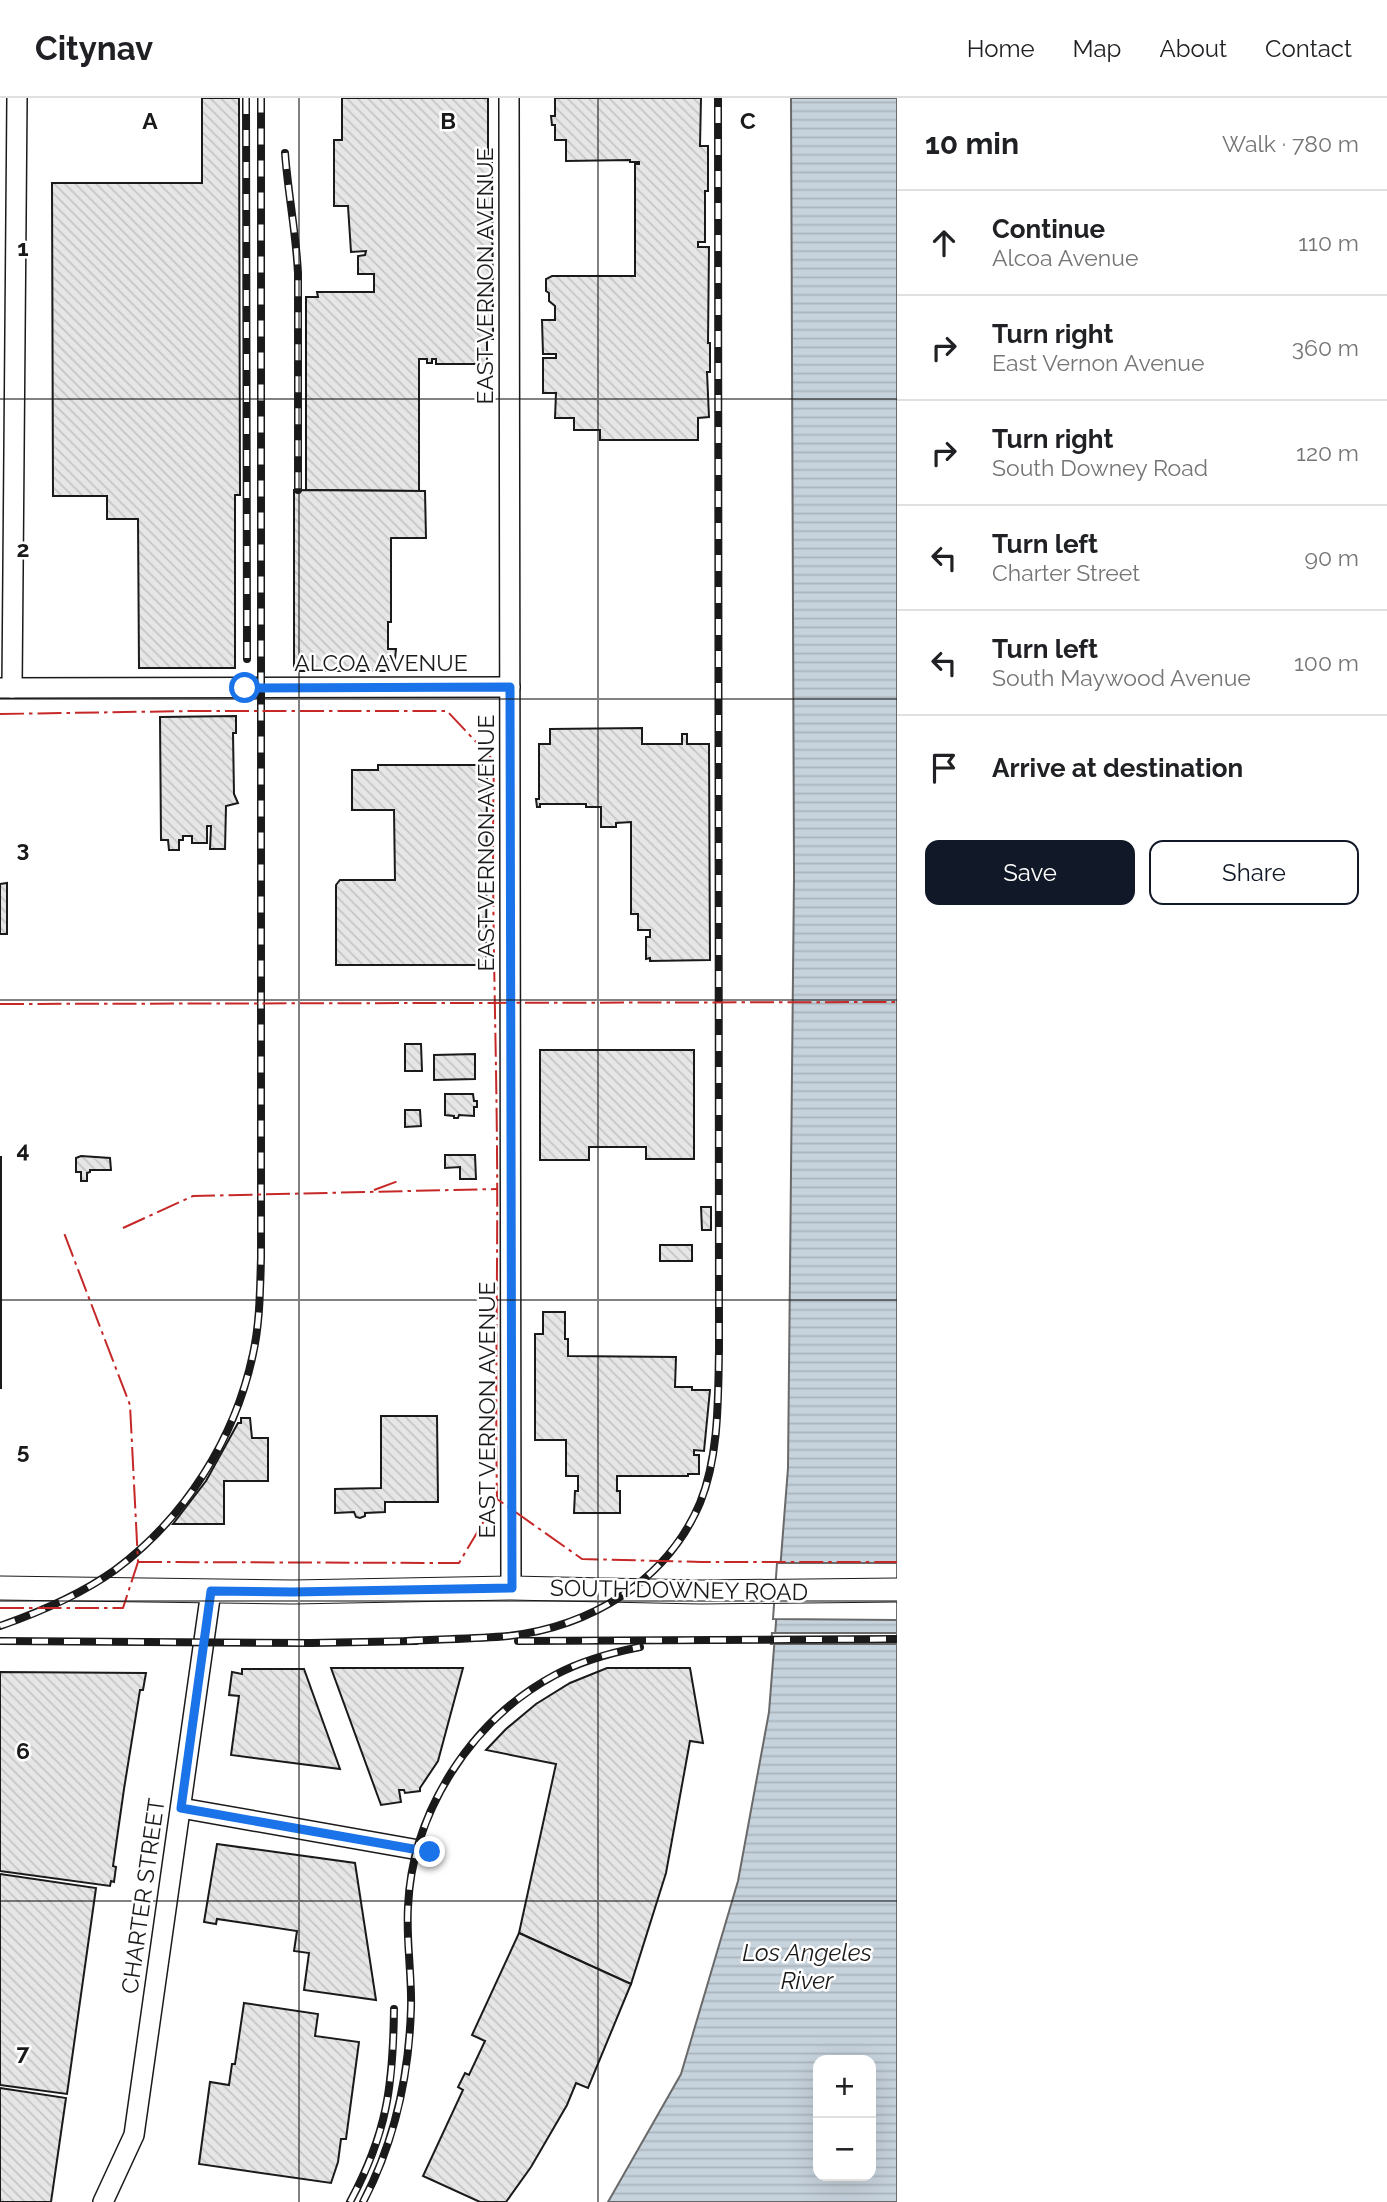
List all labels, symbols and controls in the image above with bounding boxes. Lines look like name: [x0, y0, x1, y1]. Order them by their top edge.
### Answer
text: Citynav: [35, 29, 153, 68]
text: Home: [967, 34, 1035, 63]
text: Map: [1073, 34, 1121, 63]
text: About: [1159, 34, 1227, 63]
text: Contact: [1265, 34, 1352, 63]
text: A: [142, 107, 158, 134]
text: B: [440, 107, 456, 134]
text: C: [740, 107, 756, 134]
text: 10 min: [925, 126, 1019, 161]
text: Walk · 780 m: [1222, 130, 1359, 157]
street label: EAST VERNON AVENUE: [471, 147, 498, 405]
text: Continue: [992, 214, 1105, 244]
icon: ahead: [925, 224, 963, 262]
text: 110 m: [1298, 229, 1359, 256]
text: 1: [17, 234, 29, 261]
text: Alcoa Avenue: [992, 244, 1138, 271]
text: Turn right: [992, 319, 1113, 349]
icon: right: [925, 329, 963, 367]
text: 360 m: [1292, 334, 1359, 361]
text: East Vernon Avenue: [992, 349, 1204, 376]
text: Turn right: [992, 424, 1113, 454]
icon: right: [925, 434, 963, 472]
text: 120 m: [1296, 439, 1359, 466]
text: South Downey Road: [992, 454, 1208, 481]
text: Turn left: [992, 529, 1098, 559]
text: 2: [17, 535, 29, 562]
icon: left: [925, 539, 963, 577]
text: 90 m: [1304, 544, 1359, 571]
text: Charter Street: [992, 559, 1140, 586]
text: Turn left: [992, 634, 1098, 664]
icon: left: [925, 644, 963, 682]
street label: ALCOA AVENUE: [294, 649, 468, 676]
text: 100 m: [1294, 649, 1359, 676]
text: South Maywood Avenue: [992, 664, 1251, 691]
route start: [229, 672, 260, 703]
street label: EAST VERNON AVENUE: [472, 714, 499, 972]
icon: arrive: [925, 749, 963, 787]
text: Arrive at destination: [992, 753, 1243, 783]
text: 3: [17, 835, 29, 862]
button: Save: [925, 840, 1135, 905]
button: Share: [1149, 840, 1359, 905]
text: 4: [16, 1136, 30, 1163]
street label: EAST VERNON AVENUE: [473, 1281, 500, 1539]
text: 5: [17, 1437, 30, 1464]
street label: SOUTH DOWNEY ROAD: [550, 1574, 808, 1605]
text: 6: [16, 1737, 30, 1764]
street label: CHARTER STREET: [115, 1796, 170, 1995]
route end: [414, 1836, 445, 1867]
water label: Los Angeles River: [742, 1938, 872, 1995]
text: 7: [17, 2038, 30, 2065]
map controls: [813, 2055, 876, 2181]
button: +: [813, 2055, 876, 2118]
button: −: [813, 2118, 876, 2181]

